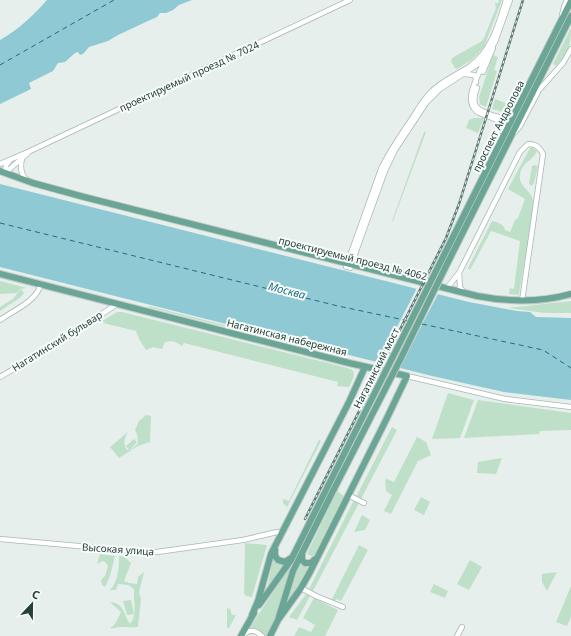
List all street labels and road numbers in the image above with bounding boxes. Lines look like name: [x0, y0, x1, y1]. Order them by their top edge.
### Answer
street label: проектируемый проезд № 7024: [117, 37, 261, 115]
street label: проспект Андропова: [469, 78, 527, 174]
street label: проектируемый проезд № 4062: [277, 233, 429, 283]
street label: Нагатинский бульвар: [9, 308, 105, 374]
street label: Нагатинская набережная: [225, 315, 349, 359]
street label: Нагатинский мост: [350, 325, 402, 411]
street label: Высокая улица: [81, 539, 155, 559]

